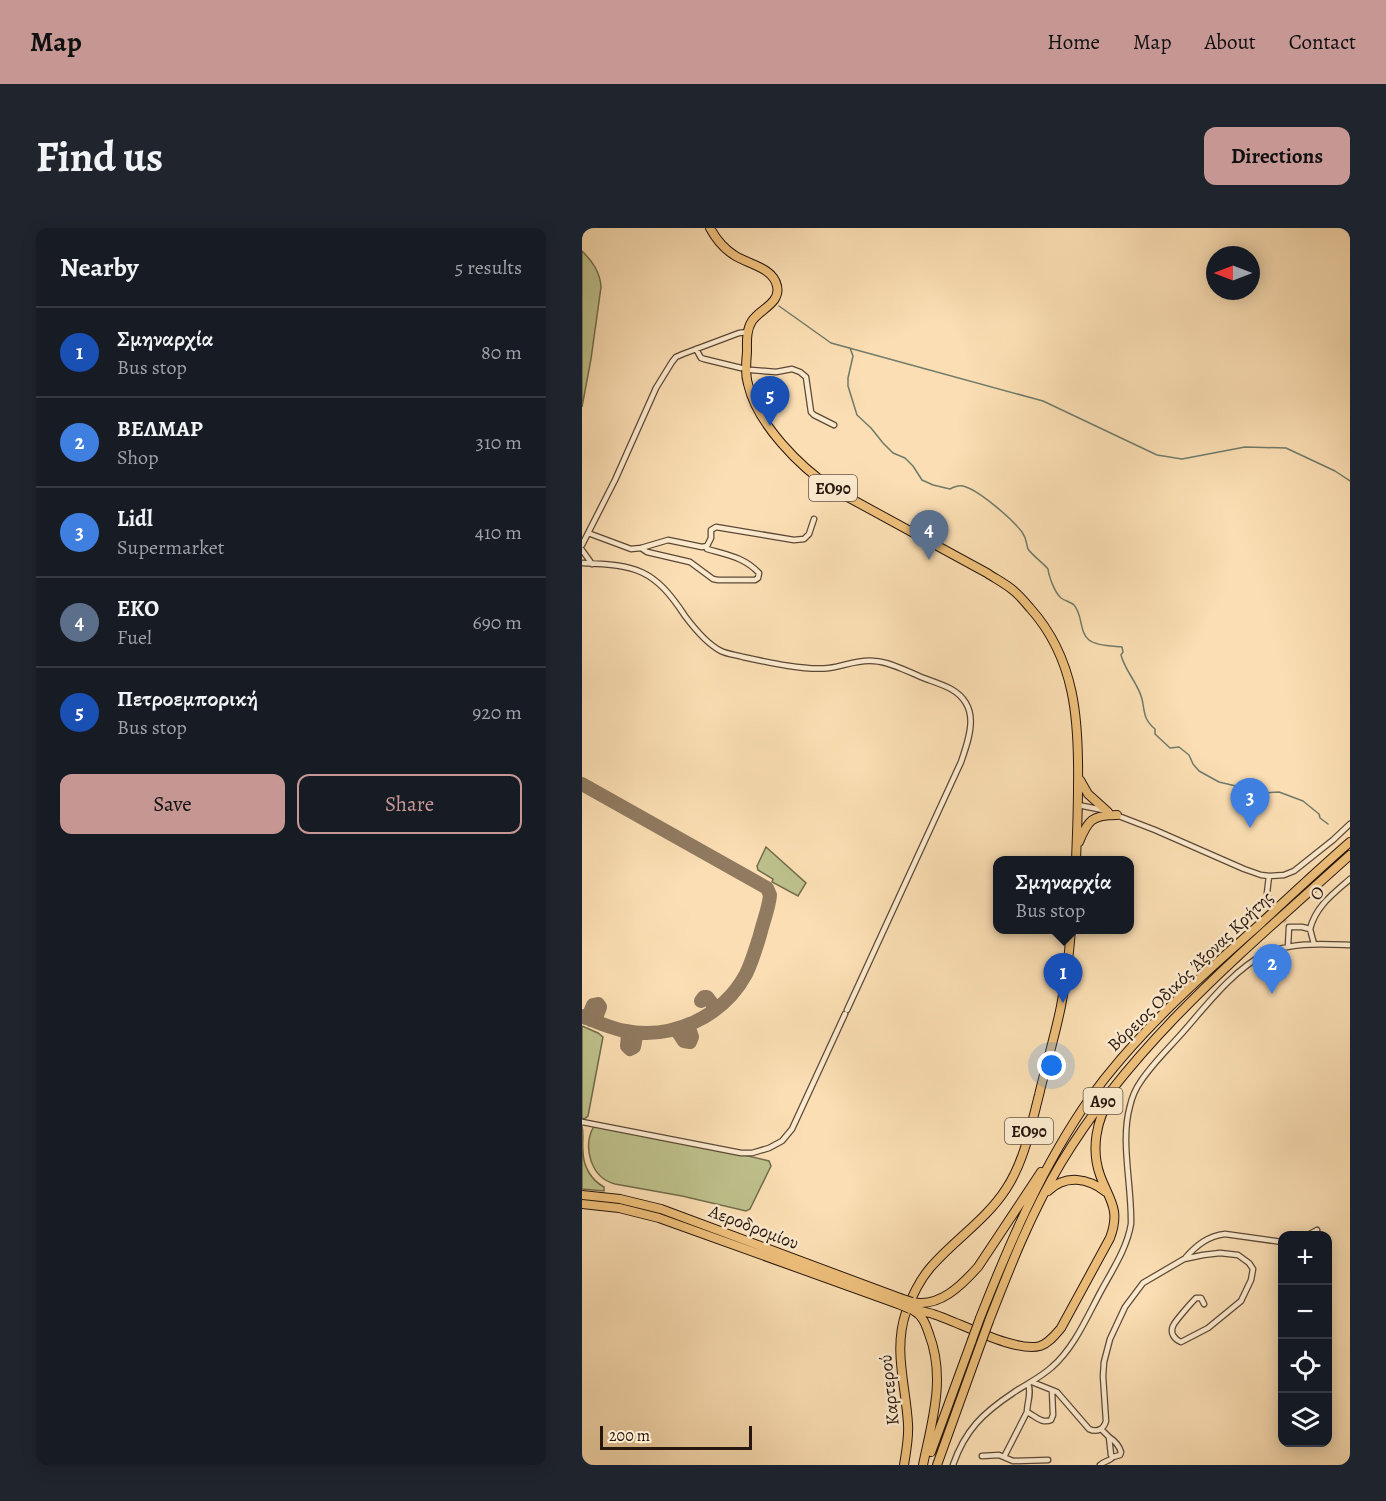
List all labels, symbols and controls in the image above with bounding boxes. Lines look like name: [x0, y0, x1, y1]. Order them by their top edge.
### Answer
text: Map: [30, 23, 82, 61]
text: Home: [1047, 28, 1100, 56]
text: Map: [1133, 28, 1171, 56]
text: About: [1204, 28, 1256, 56]
text: Contact: [1289, 28, 1356, 56]
button: Directions: [1204, 127, 1350, 185]
text: Find us: [36, 128, 163, 185]
north arrow: [1206, 246, 1260, 300]
text: Nearby: [60, 250, 139, 285]
text: 5 results: [455, 254, 522, 281]
text: Σμηναρχία: [117, 324, 213, 354]
text: 1: [76, 339, 83, 366]
text: 80 m: [481, 339, 522, 366]
text: Bus stop: [117, 354, 187, 381]
pin: 5: [750, 376, 789, 426]
text: ΒΕΛΜΑΡ: [117, 414, 203, 444]
text: 2: [75, 429, 84, 456]
text: 310 m: [476, 429, 522, 456]
text: Shop: [117, 444, 159, 471]
road number: ΕΟ90: [809, 475, 857, 501]
text: Lidl: [117, 504, 153, 534]
pin: 4: [910, 510, 948, 560]
text: 3: [75, 519, 84, 546]
text: 410 m: [475, 519, 522, 546]
text: Supermarket: [117, 534, 224, 561]
text: EKO: [117, 594, 159, 624]
text: 4: [75, 609, 84, 636]
text: 690 m: [472, 609, 522, 636]
text: Fuel: [117, 624, 152, 651]
text: Πετροεμπορική: [117, 684, 258, 714]
text: 5: [75, 699, 84, 726]
text: 920 m: [472, 699, 522, 726]
text: Bus stop: [117, 714, 187, 741]
button: Save: [60, 774, 285, 834]
button: Share: [297, 774, 522, 834]
pin: 3: [1230, 778, 1270, 828]
popup: [993, 856, 1134, 934]
text: Σμηναρχία: [1015, 867, 1112, 897]
street label: Ο: [1304, 880, 1330, 906]
street label: Βόρειος Οδικός Άξονας Κρήτης: [1102, 885, 1278, 1057]
text: Bus stop: [1015, 897, 1085, 924]
pin: 2: [1252, 944, 1292, 994]
pin: 1: [1044, 954, 1082, 1003]
your location: [1037, 1051, 1066, 1080]
road number: Α90: [1084, 1088, 1122, 1114]
road number: ΕΟ90: [1005, 1118, 1053, 1144]
street label: Αεροδρομίου: [705, 1199, 802, 1255]
map controls: [1278, 1231, 1332, 1447]
button: +: [1278, 1231, 1332, 1285]
button: −: [1278, 1285, 1332, 1339]
button: locate: [1278, 1339, 1332, 1393]
street label: Καρτερού: [873, 1353, 905, 1427]
button: layers: [1278, 1393, 1332, 1447]
scale bar: [600, 1423, 752, 1450]
text: 200 m: [609, 1425, 650, 1447]

